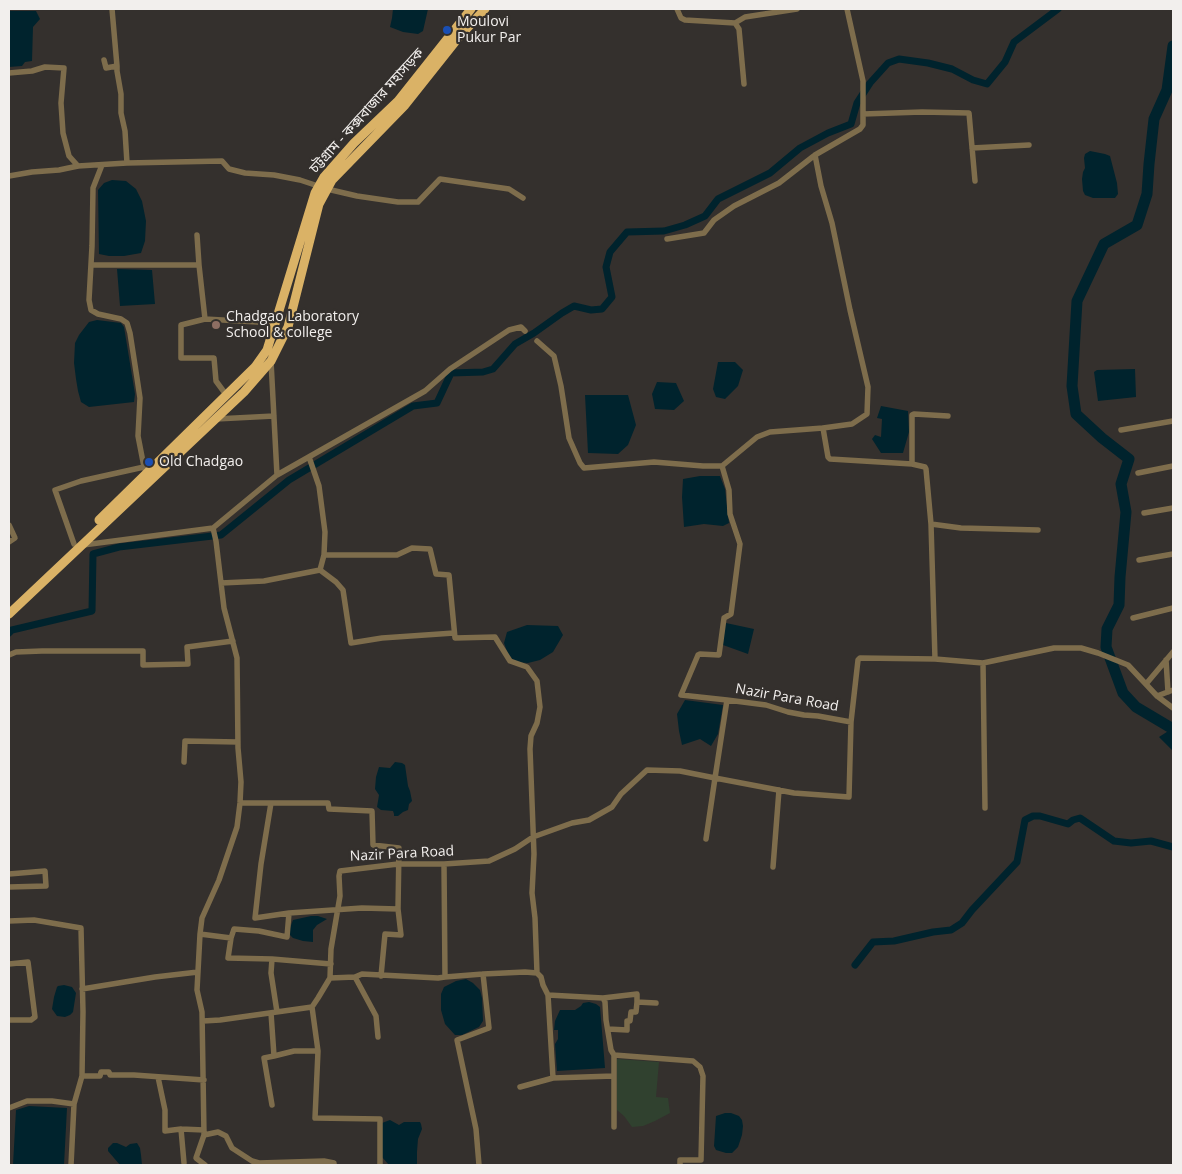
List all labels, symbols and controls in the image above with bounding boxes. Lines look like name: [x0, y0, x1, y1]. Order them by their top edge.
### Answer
place label: Moulovi Pukur Par: [457, 14, 521, 46]
marker: Moulovi Pukur Par: [441, 24, 453, 36]
street label: চট্টগ্রাম - কক্সবাজার মহাসড়ক: [306, 45, 428, 177]
place label: Chadgao Laboratory School & college: [226, 309, 359, 342]
marker: Chadgao Laboratory School & college: [210, 319, 222, 331]
place label: Old Chadgao: [159, 454, 243, 470]
marker: Old Chadgao: [143, 456, 155, 468]
street label: Nazir Para Road: [734, 681, 840, 715]
street label: Nazir Para Road: [349, 843, 455, 865]

